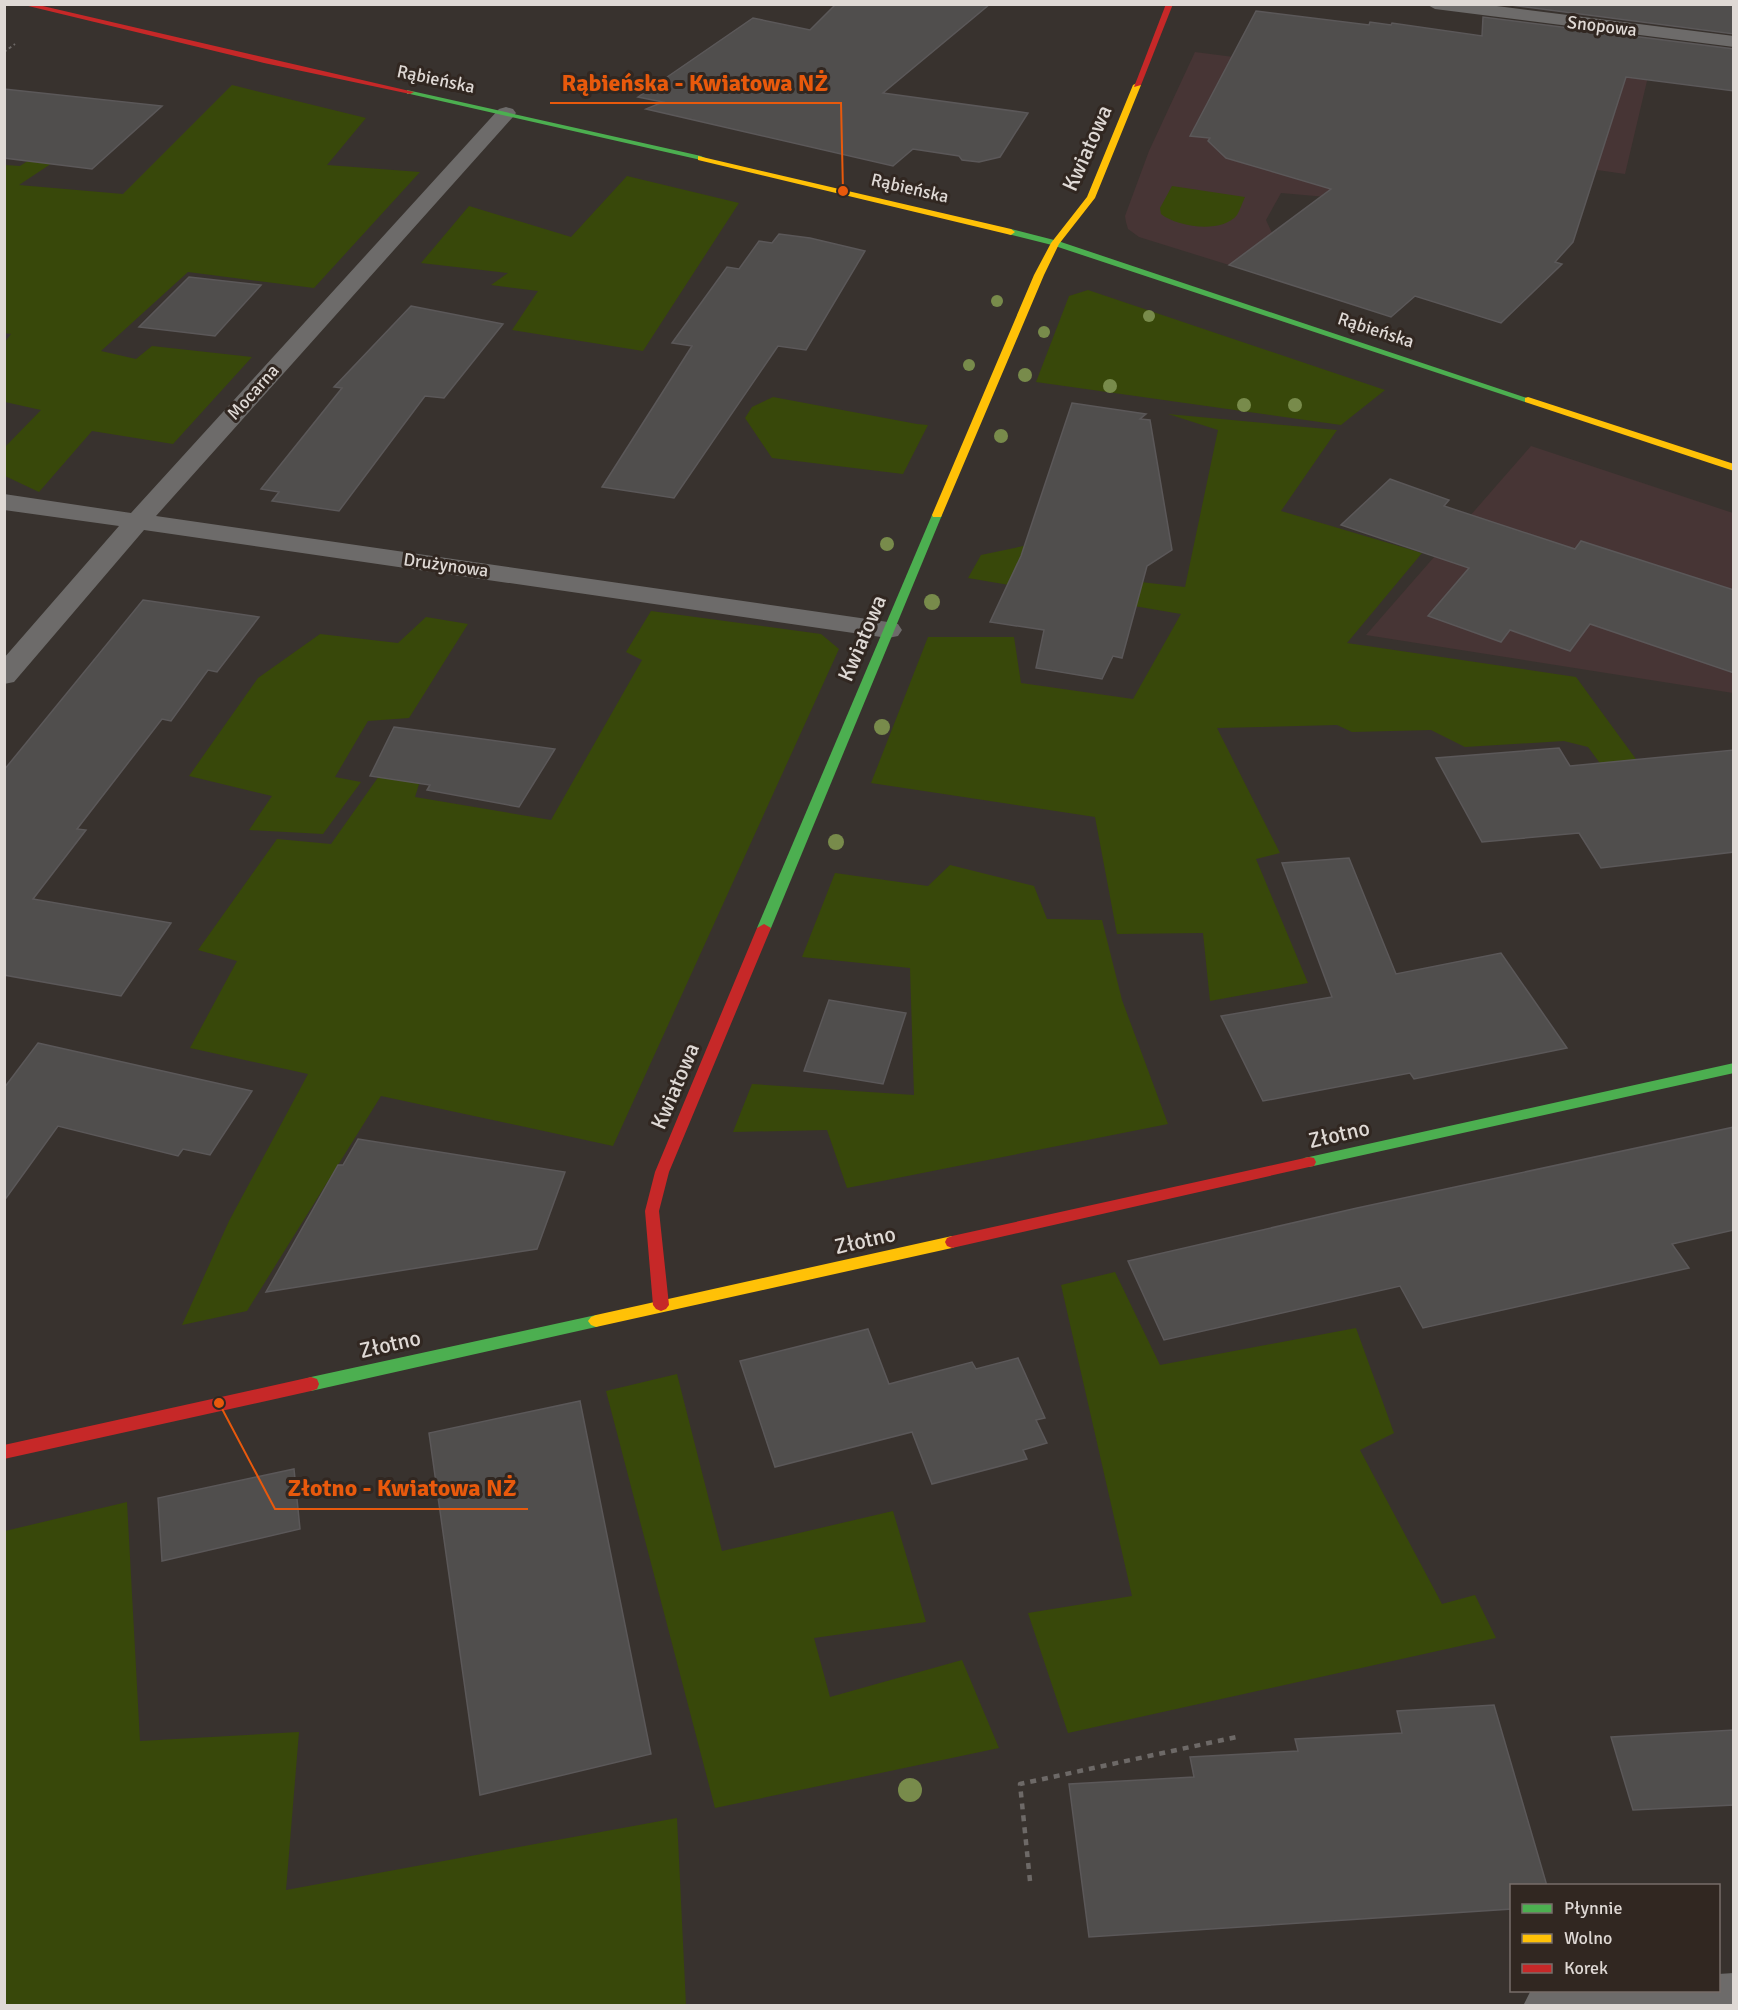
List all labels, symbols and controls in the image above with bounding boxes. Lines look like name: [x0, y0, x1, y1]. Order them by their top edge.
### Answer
street label: Snopowa: [1566, 11, 1638, 41]
street label: Rąbieńska: [395, 60, 477, 98]
callout: Rąbieńska - Kwiatowa NŻ: [550, 61, 841, 103]
text: Rąbieńska - Kwiatowa NŻ: [562, 68, 829, 98]
street label: Kwiatowa: [1056, 101, 1118, 195]
street label: Rąbieńska: [869, 168, 951, 208]
street label: Rąbieńska: [1335, 307, 1417, 353]
street label: Mocarna: [222, 360, 284, 424]
street label: Drużynowa: [402, 548, 490, 582]
street label: Kwiatowa: [832, 591, 892, 685]
street label: Kwiatowa: [645, 1039, 705, 1133]
street label: Złotno: [1306, 1114, 1372, 1154]
street label: Złotno: [832, 1220, 898, 1260]
street label: Złotno: [357, 1324, 423, 1364]
callout: Złotno - Kwiatowa NŻ: [275, 1467, 528, 1509]
text: Złotno - Kwiatowa NŻ: [287, 1473, 517, 1503]
legend: [1510, 1884, 1720, 1992]
text: Płynnie: [1564, 1897, 1622, 1919]
text: Wolno: [1564, 1927, 1612, 1949]
text: Korek: [1564, 1957, 1608, 1979]

